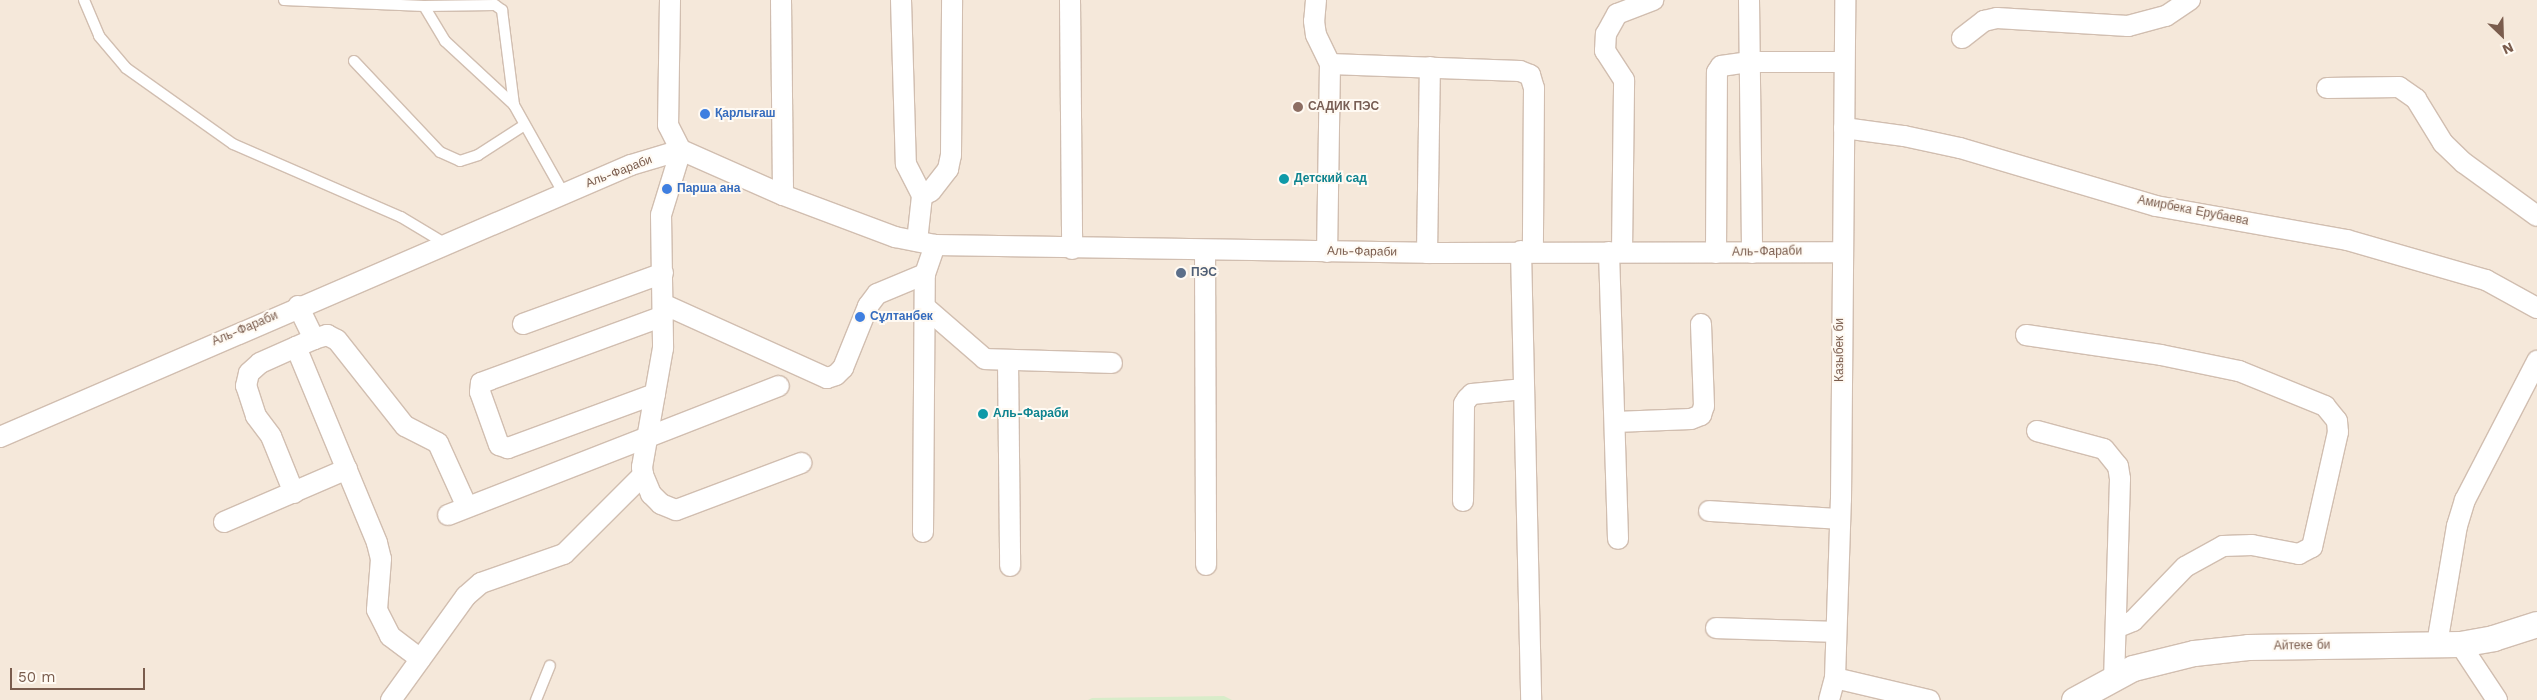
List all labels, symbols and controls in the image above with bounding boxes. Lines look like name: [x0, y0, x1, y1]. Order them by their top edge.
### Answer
north arrow: [2477, 10, 2527, 60]
text: N: [2500, 39, 2516, 58]
place label: САДИК ПЭС: [1308, 100, 1379, 114]
marker: САДИК ПЭС: [1292, 101, 1304, 113]
place label: Қарлығаш: [715, 107, 776, 121]
marker: Қарлығаш: [699, 108, 711, 120]
street label: Аль-Фараби: [584, 153, 654, 191]
place label: Детский сад: [1294, 172, 1367, 186]
marker: Детский сад: [1278, 173, 1290, 185]
place label: Парша ана: [677, 182, 740, 196]
marker: Парша ана: [661, 183, 673, 195]
street label: Амирбека Ерубаева: [2136, 193, 2250, 229]
street label: Аль-Фараби: [1327, 244, 1397, 260]
street label: Аль-Фараби: [1732, 244, 1802, 260]
place label: ПЭС: [1191, 266, 1217, 280]
marker: ПЭС: [1175, 267, 1187, 279]
street label: Аль-Фараби: [210, 309, 280, 349]
place label: Сұлтанбек: [870, 310, 933, 324]
marker: Сұлтанбек: [854, 311, 866, 323]
street label: Казыбек би: [1833, 318, 1847, 382]
place label: Аль-Фараби: [993, 407, 1069, 421]
marker: Аль-Фараби: [977, 408, 989, 420]
street label: Айтеке би: [2274, 638, 2330, 654]
scale bar: [12, 658, 148, 690]
text: 50 m: [18, 668, 55, 686]

